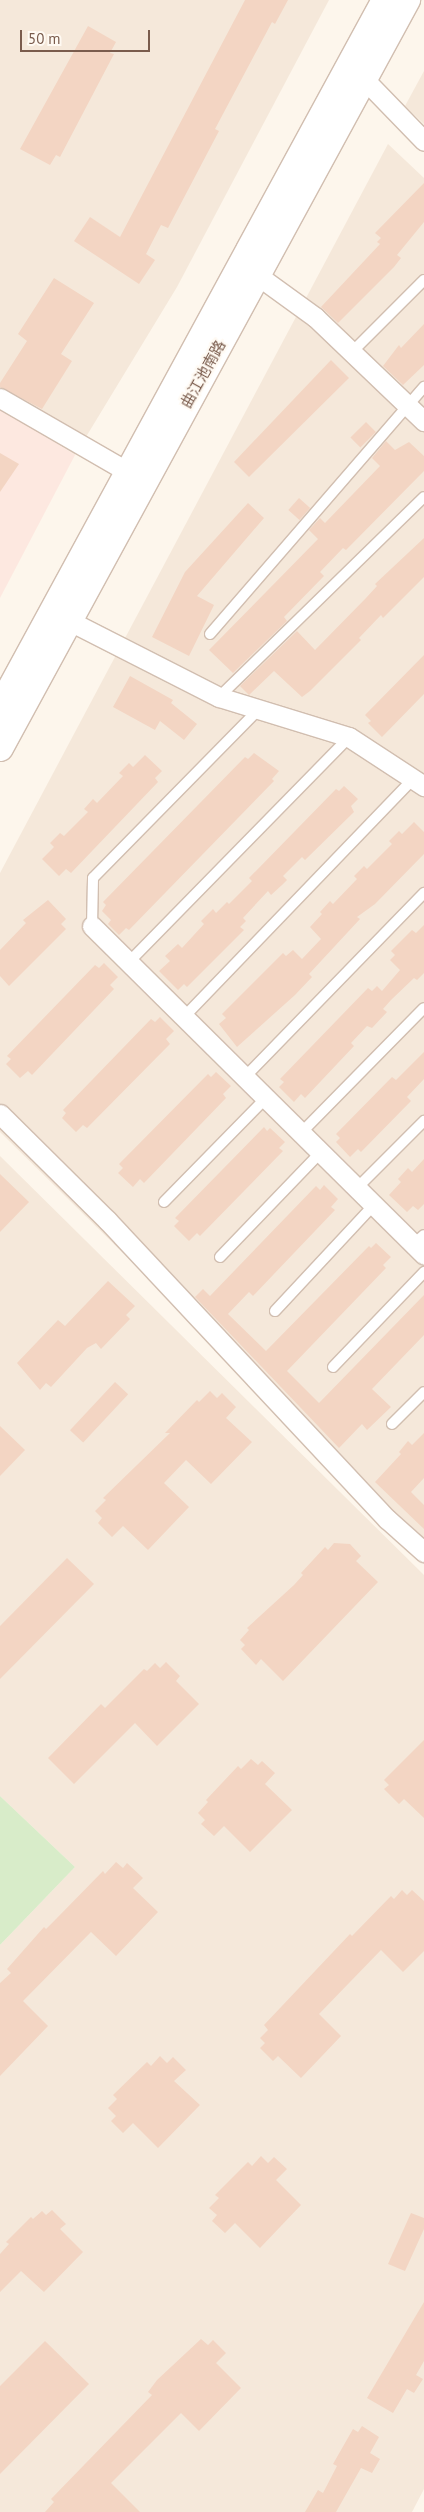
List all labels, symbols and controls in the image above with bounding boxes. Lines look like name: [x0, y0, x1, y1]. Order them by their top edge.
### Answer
scale bar: [22, 20, 152, 52]
text: 50 m: [28, 29, 61, 48]
street label: 曲江池南路: [177, 337, 229, 411]

